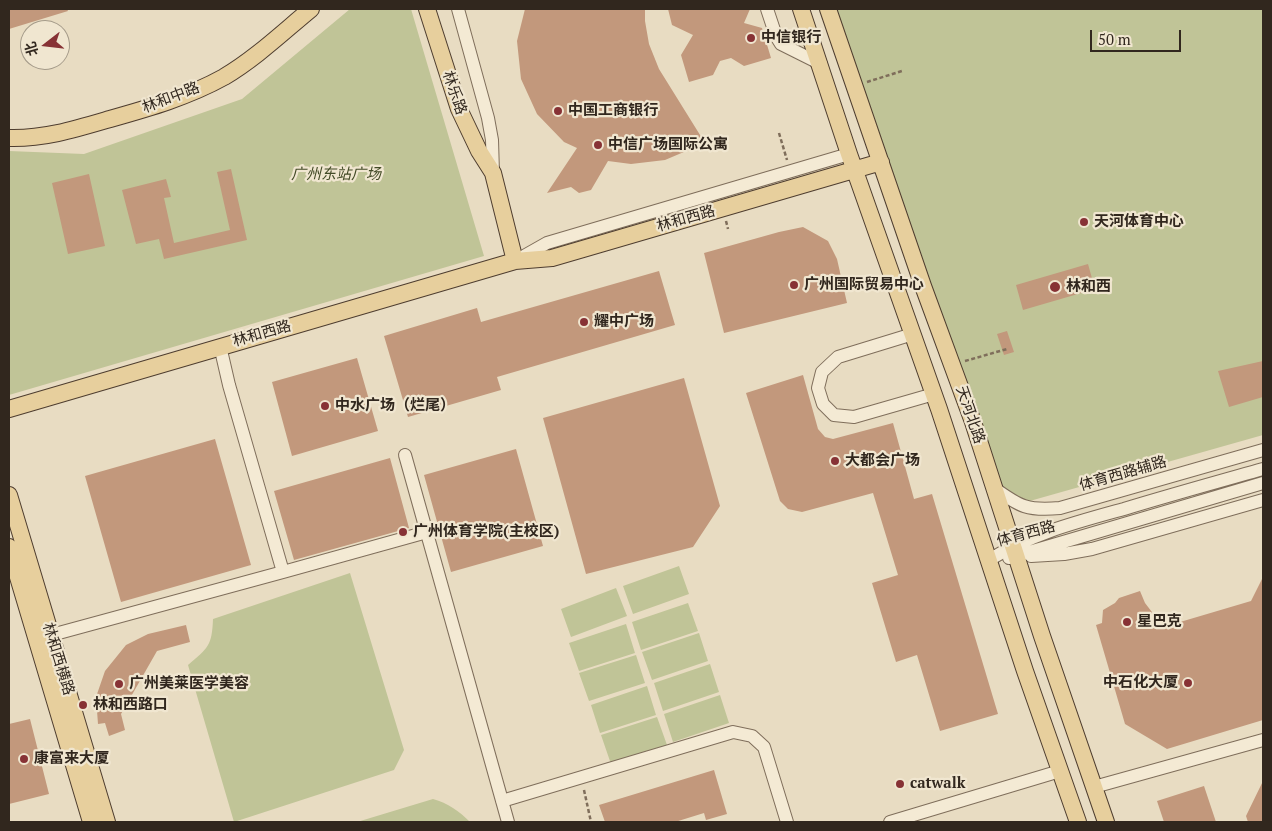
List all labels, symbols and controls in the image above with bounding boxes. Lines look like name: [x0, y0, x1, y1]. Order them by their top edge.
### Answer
north arrow: [20, 20, 70, 70]
scale bar: [1092, 20, 1183, 52]
place label: 中信银行: [761, 29, 821, 47]
text: 50 m: [1098, 29, 1131, 49]
marker: 中信银行: [745, 32, 757, 44]
text: 北: [20, 40, 42, 58]
street label: 林乐路: [438, 69, 470, 117]
street label: 林和中路: [140, 79, 202, 117]
place label: 中国工商银行: [568, 102, 658, 120]
marker: 中国工商银行: [552, 105, 564, 117]
place label: 中信广场国际公寓: [608, 136, 728, 154]
marker: 中信广场国际公寓: [592, 139, 604, 151]
park label: 广州东站广场: [291, 166, 381, 184]
street label: 林和西路: [655, 202, 717, 236]
place label: 天河体育中心: [1094, 213, 1184, 231]
marker: 天河体育中心: [1078, 216, 1090, 228]
place label: 广州国际贸易中心: [804, 276, 924, 294]
place label: 林和西: [1066, 278, 1111, 296]
marker: 广州国际贸易中心: [788, 279, 800, 291]
marker: 林和西: [1048, 280, 1062, 294]
place label: 耀中广场: [594, 313, 654, 331]
marker: 耀中广场: [578, 316, 590, 328]
street label: 林和西路: [231, 317, 293, 351]
street label: 天河北路: [952, 384, 988, 446]
place label: 中水广场（烂尾）: [335, 397, 455, 415]
marker: 中水广场（烂尾）: [319, 400, 331, 412]
place label: 大都会广场: [845, 452, 920, 470]
street label: 体育西路辅路: [1077, 453, 1169, 495]
marker: 大都会广场: [829, 455, 841, 467]
street label: 体育西路: [995, 518, 1057, 550]
place label: 广州体育学院(主校区): [413, 523, 559, 541]
marker: 广州体育学院(主校区): [397, 526, 409, 538]
place label: 星巴克: [1137, 613, 1182, 631]
marker: 星巴克: [1121, 616, 1133, 628]
street label: 林和西横路: [38, 621, 78, 697]
place label: 中石化大厦: [1103, 674, 1178, 692]
place label: 广州美莱医学美容: [129, 675, 249, 693]
marker: 中石化大厦: [1182, 677, 1194, 689]
marker: 广州美莱医学美容: [113, 678, 125, 690]
place label: 林和西路口: [93, 696, 168, 714]
marker: 林和西路口: [77, 699, 89, 711]
place label: 康富来大厦: [34, 750, 109, 768]
marker: 康富来大厦: [18, 753, 30, 765]
place label: catwalk: [910, 775, 965, 793]
marker: catwalk: [894, 778, 906, 790]

